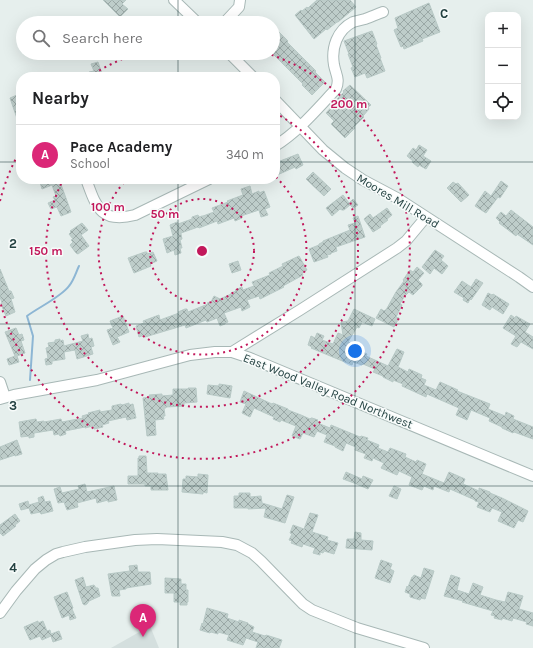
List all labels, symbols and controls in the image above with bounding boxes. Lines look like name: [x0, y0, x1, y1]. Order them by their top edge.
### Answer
text: C: [440, 6, 448, 21]
map controls: [485, 12, 521, 120]
button: +: [485, 12, 521, 48]
search box: [16, 16, 280, 60]
icon: search: [30, 27, 52, 49]
text: Search here: [62, 29, 143, 47]
button: −: [485, 48, 521, 84]
button: locate: [485, 84, 521, 120]
text: Nearby: [32, 88, 89, 108]
text: 200 m: [331, 97, 367, 111]
text: Pace Academy: [70, 138, 172, 156]
text: A: [41, 147, 49, 162]
text: 340 m: [226, 147, 264, 162]
text: School: [70, 156, 110, 171]
street label: Moores Mill Road: [354, 171, 442, 231]
text: 100 m: [91, 200, 125, 214]
text: 50 m: [151, 207, 180, 221]
text: 2: [9, 236, 17, 251]
text: 150 m: [29, 244, 63, 258]
centre of rings: [195, 244, 209, 258]
your location: [345, 341, 365, 361]
street label: East Wood Valley Road Northwest: [241, 350, 415, 432]
text: 3: [9, 398, 17, 413]
text: 4: [9, 560, 17, 575]
pin: A: [130, 604, 156, 637]

